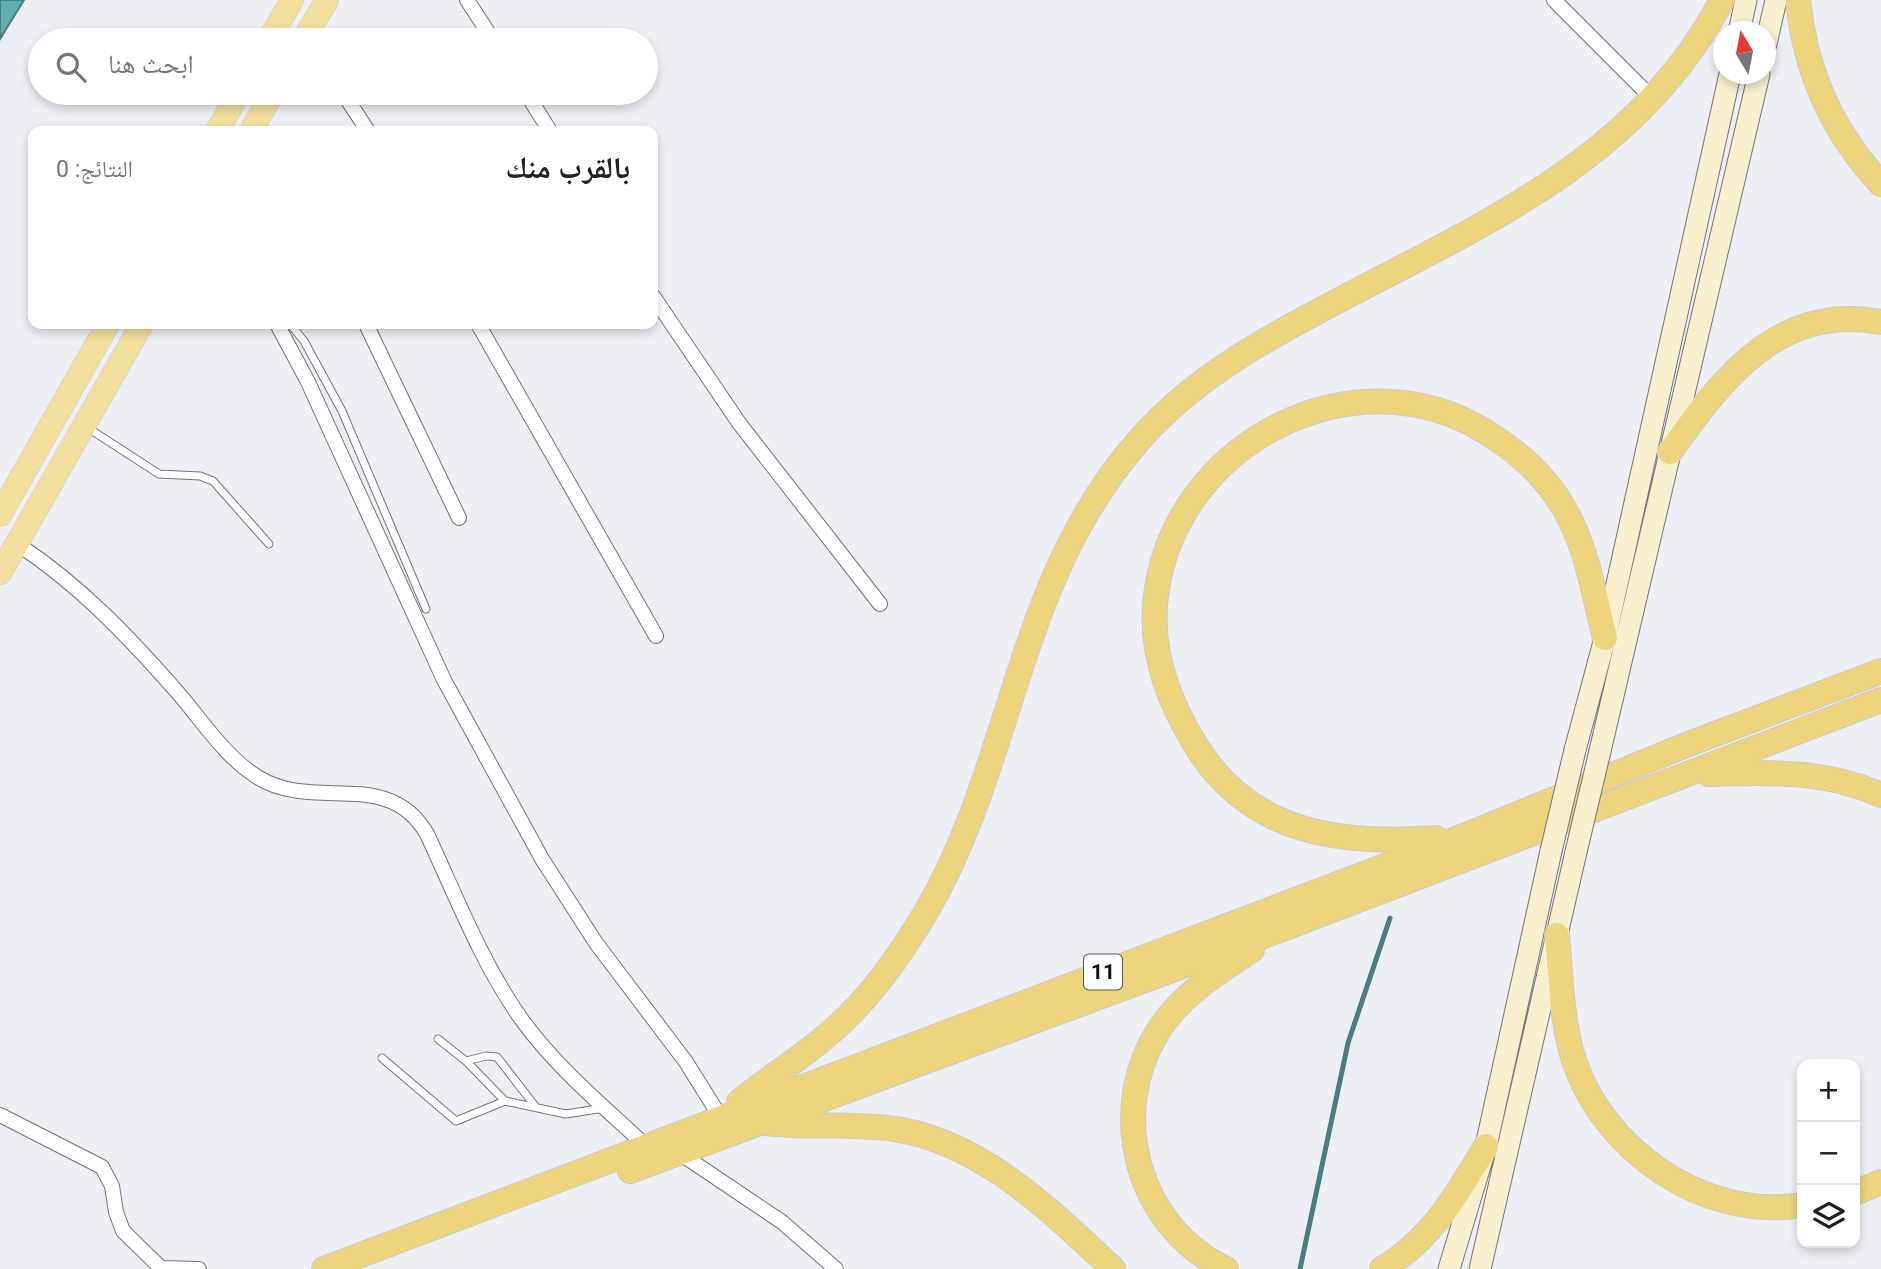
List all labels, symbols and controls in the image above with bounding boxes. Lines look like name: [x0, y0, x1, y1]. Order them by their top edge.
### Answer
north arrow: [1713, 21, 1776, 84]
search box: [28, 28, 658, 105]
icon: search: [52, 48, 90, 86]
text: ابحث هنا: [108, 49, 194, 79]
text: بالقرب منك: [505, 150, 630, 185]
text: النتائج: 0: [56, 156, 133, 183]
road number: 11: [1084, 954, 1122, 990]
map controls: [1797, 1059, 1860, 1248]
button: +: [1797, 1059, 1860, 1122]
button: −: [1797, 1122, 1860, 1185]
button: layers: [1797, 1185, 1860, 1248]

